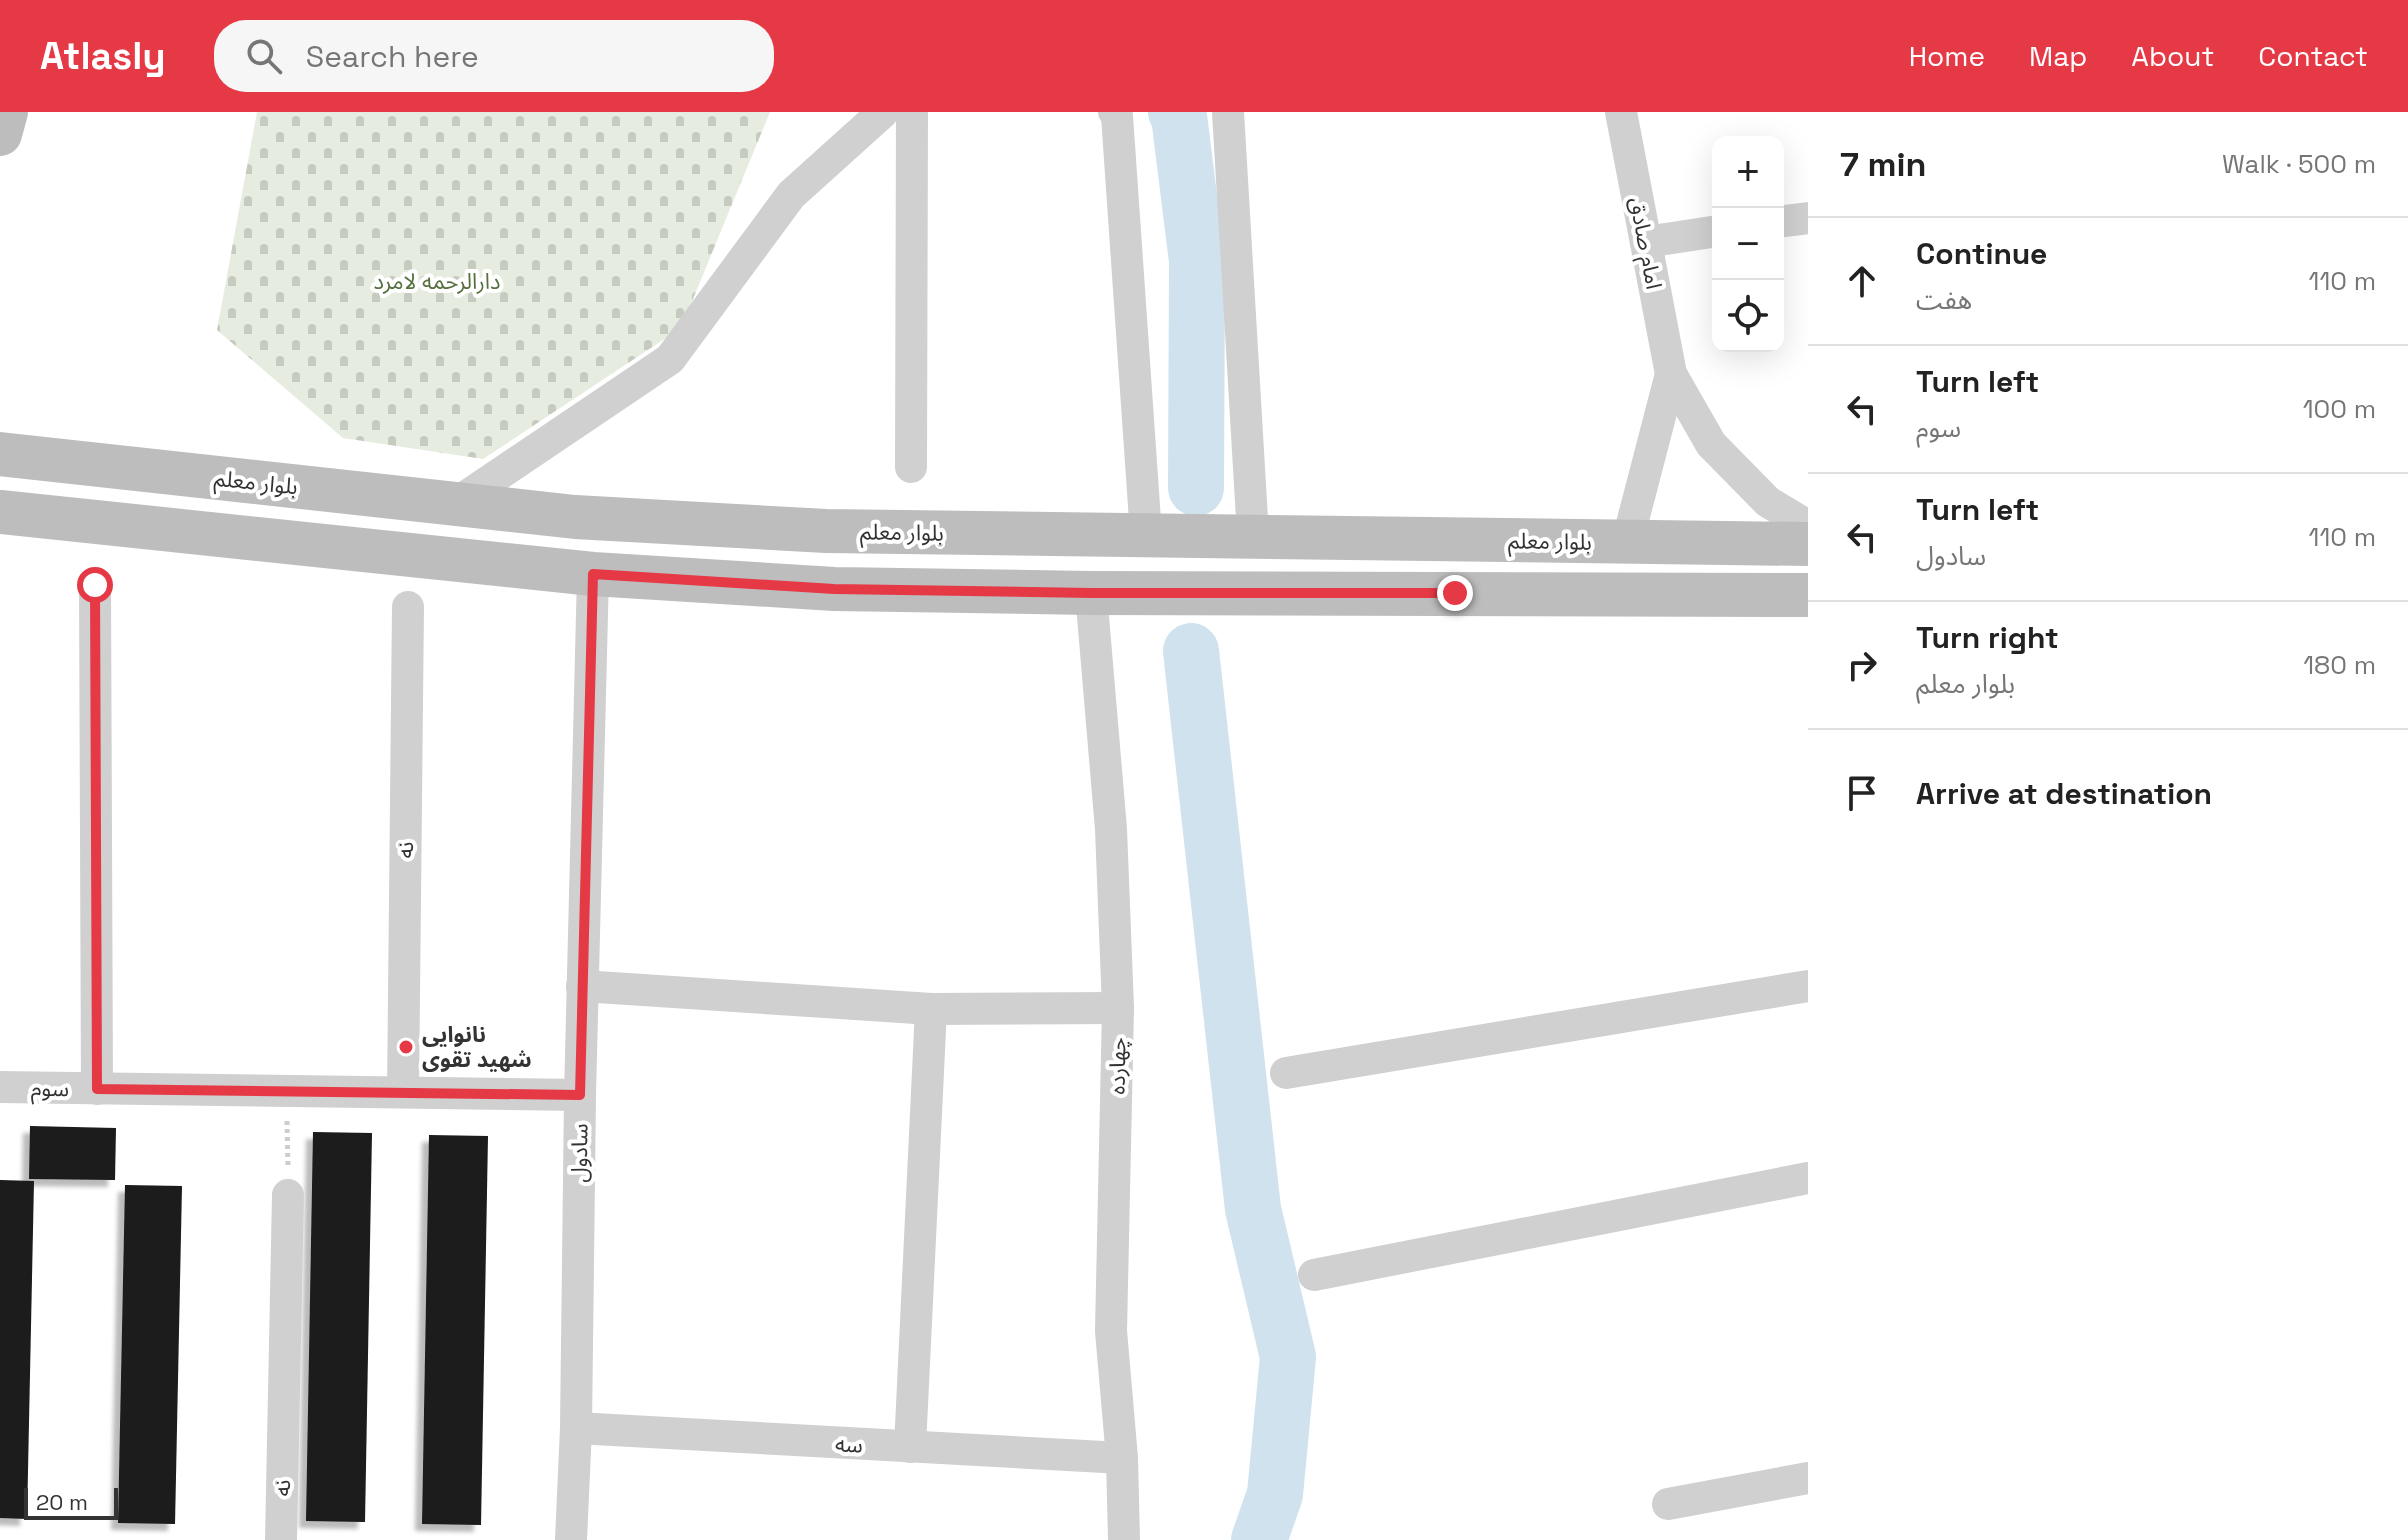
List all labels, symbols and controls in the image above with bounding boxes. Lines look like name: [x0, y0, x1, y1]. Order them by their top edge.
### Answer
search box: [214, 20, 774, 92]
text: Atlasly: [40, 32, 166, 80]
icon: search: [242, 34, 286, 78]
text: Search here: [306, 37, 479, 76]
text: Home: [1909, 38, 1985, 74]
text: Map: [2029, 38, 2087, 74]
text: About: [2131, 38, 2214, 74]
text: Contact: [2258, 38, 2368, 74]
map controls: [1712, 136, 1784, 352]
button: +: [1712, 136, 1784, 208]
text: 7 min: [1840, 143, 1927, 186]
text: Walk · 500 m: [2222, 147, 2376, 181]
street label: امام صادق: [1620, 195, 1669, 292]
button: −: [1712, 208, 1784, 280]
text: Continue: [1916, 234, 2047, 273]
icon: ahead: [1840, 259, 1884, 303]
text: 110 m: [2309, 264, 2376, 298]
park label: دارالرحمه لامرد: [374, 267, 500, 295]
button: locate: [1712, 280, 1784, 352]
text: هفت: [1916, 283, 1972, 317]
text: Turn left: [1916, 362, 2039, 401]
icon: left: [1840, 387, 1884, 431]
text: 100 m: [2303, 392, 2376, 426]
text: سوم: [1916, 411, 1961, 445]
street label: بلوار معلم: [213, 464, 299, 503]
text: Turn left: [1916, 490, 2039, 529]
icon: left: [1840, 515, 1884, 559]
street label: بلوار معلم: [860, 517, 944, 550]
text: 110 m: [2309, 520, 2376, 554]
street label: بلوار معلم: [1508, 526, 1592, 559]
text: سادول: [1916, 539, 1986, 573]
route start: [77, 567, 113, 603]
route end: [1437, 575, 1473, 611]
text: Turn right: [1916, 618, 2059, 657]
icon: right: [1840, 643, 1884, 687]
text: 180 m: [2303, 648, 2376, 682]
text: بلوار معلم: [1916, 667, 2015, 701]
icon: arrive: [1840, 771, 1884, 815]
text: Arrive at destination: [1916, 774, 2212, 813]
street label: نه: [391, 841, 419, 859]
place label: نانوایی شهید تقوی: [422, 1020, 532, 1073]
street label: چهارده: [1103, 1037, 1133, 1095]
marker: نانوایی شهید تقوی: [397, 1038, 415, 1056]
street label: سوم: [31, 1074, 69, 1105]
street label: سادول: [564, 1123, 594, 1183]
street label: سه: [834, 1429, 864, 1459]
street label: نه: [268, 1479, 296, 1497]
scale bar: [24, 1484, 118, 1520]
text: 20 m: [36, 1488, 88, 1516]

